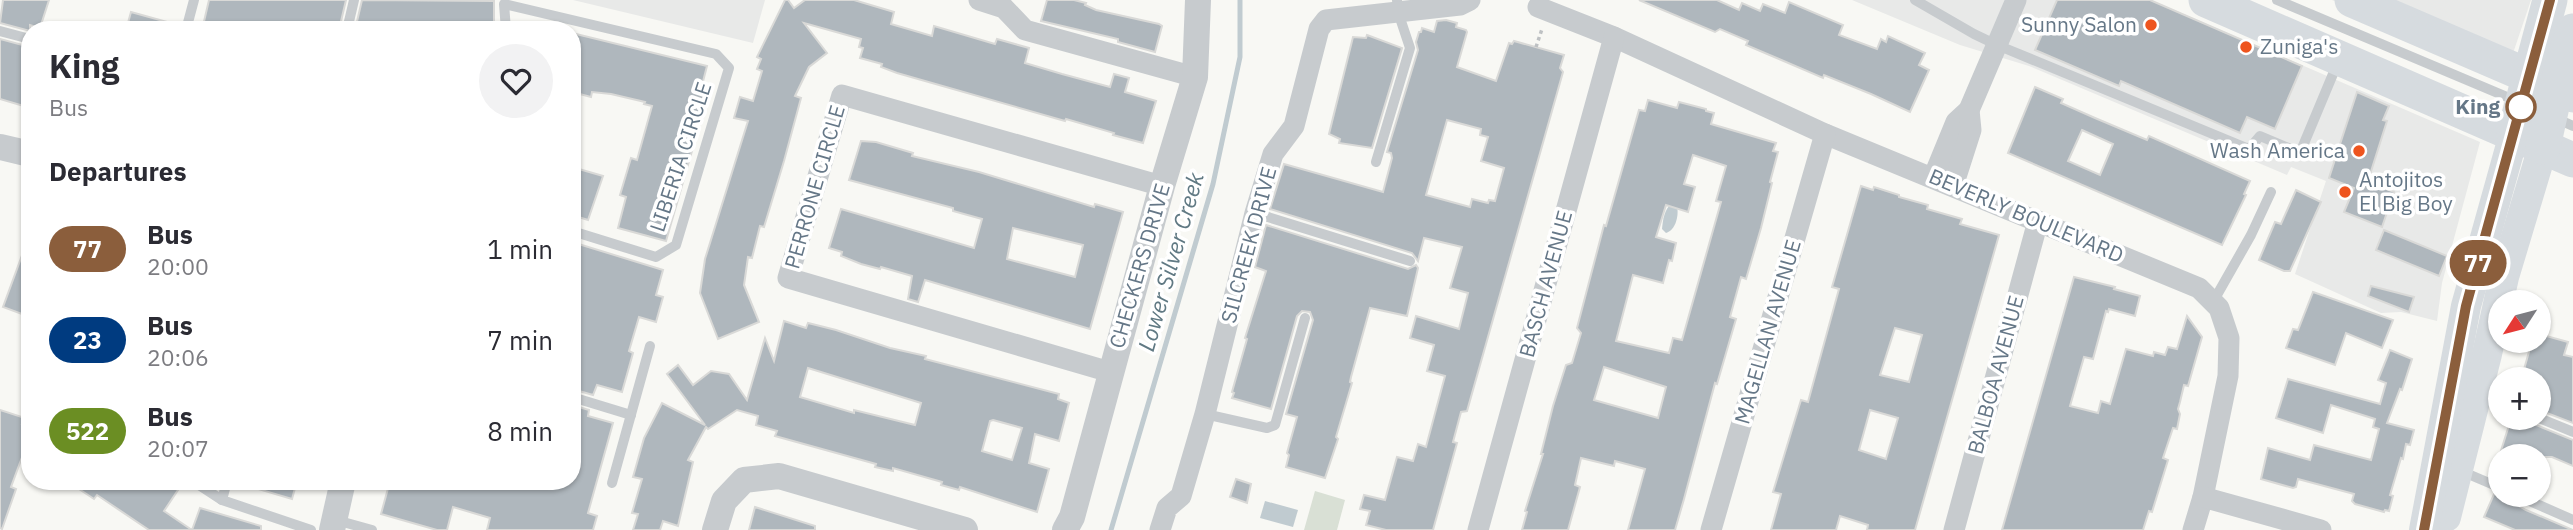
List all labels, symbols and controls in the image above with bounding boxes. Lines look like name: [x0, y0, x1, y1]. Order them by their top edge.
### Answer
place label: Sunny Salon: [2021, 10, 2137, 38]
marker: Sunny Salon: [2143, 17, 2159, 33]
place label: Zuniga's: [2260, 32, 2338, 60]
marker: Zuniga's: [2238, 39, 2254, 55]
text: King: [49, 44, 119, 87]
button: heart: [479, 44, 553, 118]
street label: LIBERIA CIRCLE: [643, 78, 717, 235]
text: Bus: [49, 92, 88, 122]
place label: King: [2455, 92, 2500, 120]
marker: King: [2506, 92, 2536, 122]
street label: PERRONE CIRCLE: [777, 102, 851, 272]
place label: Wash America: [2210, 136, 2345, 164]
marker: Wash America: [2351, 143, 2367, 159]
text: Departures: [49, 154, 187, 188]
street label: BEVERLY BOULEVARD: [1925, 161, 2128, 269]
street label: SILCREEK DRIVE: [1214, 164, 1282, 326]
place label: Antojitos El Big Boy: [2359, 165, 2453, 217]
water label: Lower Silver Creek: [1130, 168, 1210, 355]
street label: CHECKERS DRIVE: [1102, 180, 1176, 351]
marker: Antojitos El Big Boy: [2337, 184, 2353, 200]
street label: BASCH AVENUE: [1512, 207, 1578, 360]
text: Bus: [147, 217, 193, 251]
text: 1 min: [487, 232, 553, 266]
text: 77: [73, 233, 102, 265]
street label: MAGELLAN AVENUE: [1727, 236, 1807, 427]
line badge: 77: [2446, 240, 2510, 286]
text: 77: [2464, 247, 2492, 279]
text: 20:00: [147, 251, 209, 281]
north arrow: [2488, 290, 2552, 354]
map controls: [2488, 290, 2551, 507]
street label: BALBOA AVENUE: [1960, 292, 2030, 457]
text: Bus: [147, 308, 193, 342]
text: 7 min: [487, 323, 553, 357]
text: 23: [73, 324, 102, 356]
text: 20:06: [147, 342, 209, 372]
button: +: [2488, 367, 2551, 430]
text: Bus: [147, 399, 193, 433]
text: 8 min: [487, 414, 553, 448]
text: 522: [66, 415, 109, 447]
text: 20:07: [147, 433, 209, 463]
button: −: [2488, 444, 2551, 507]

